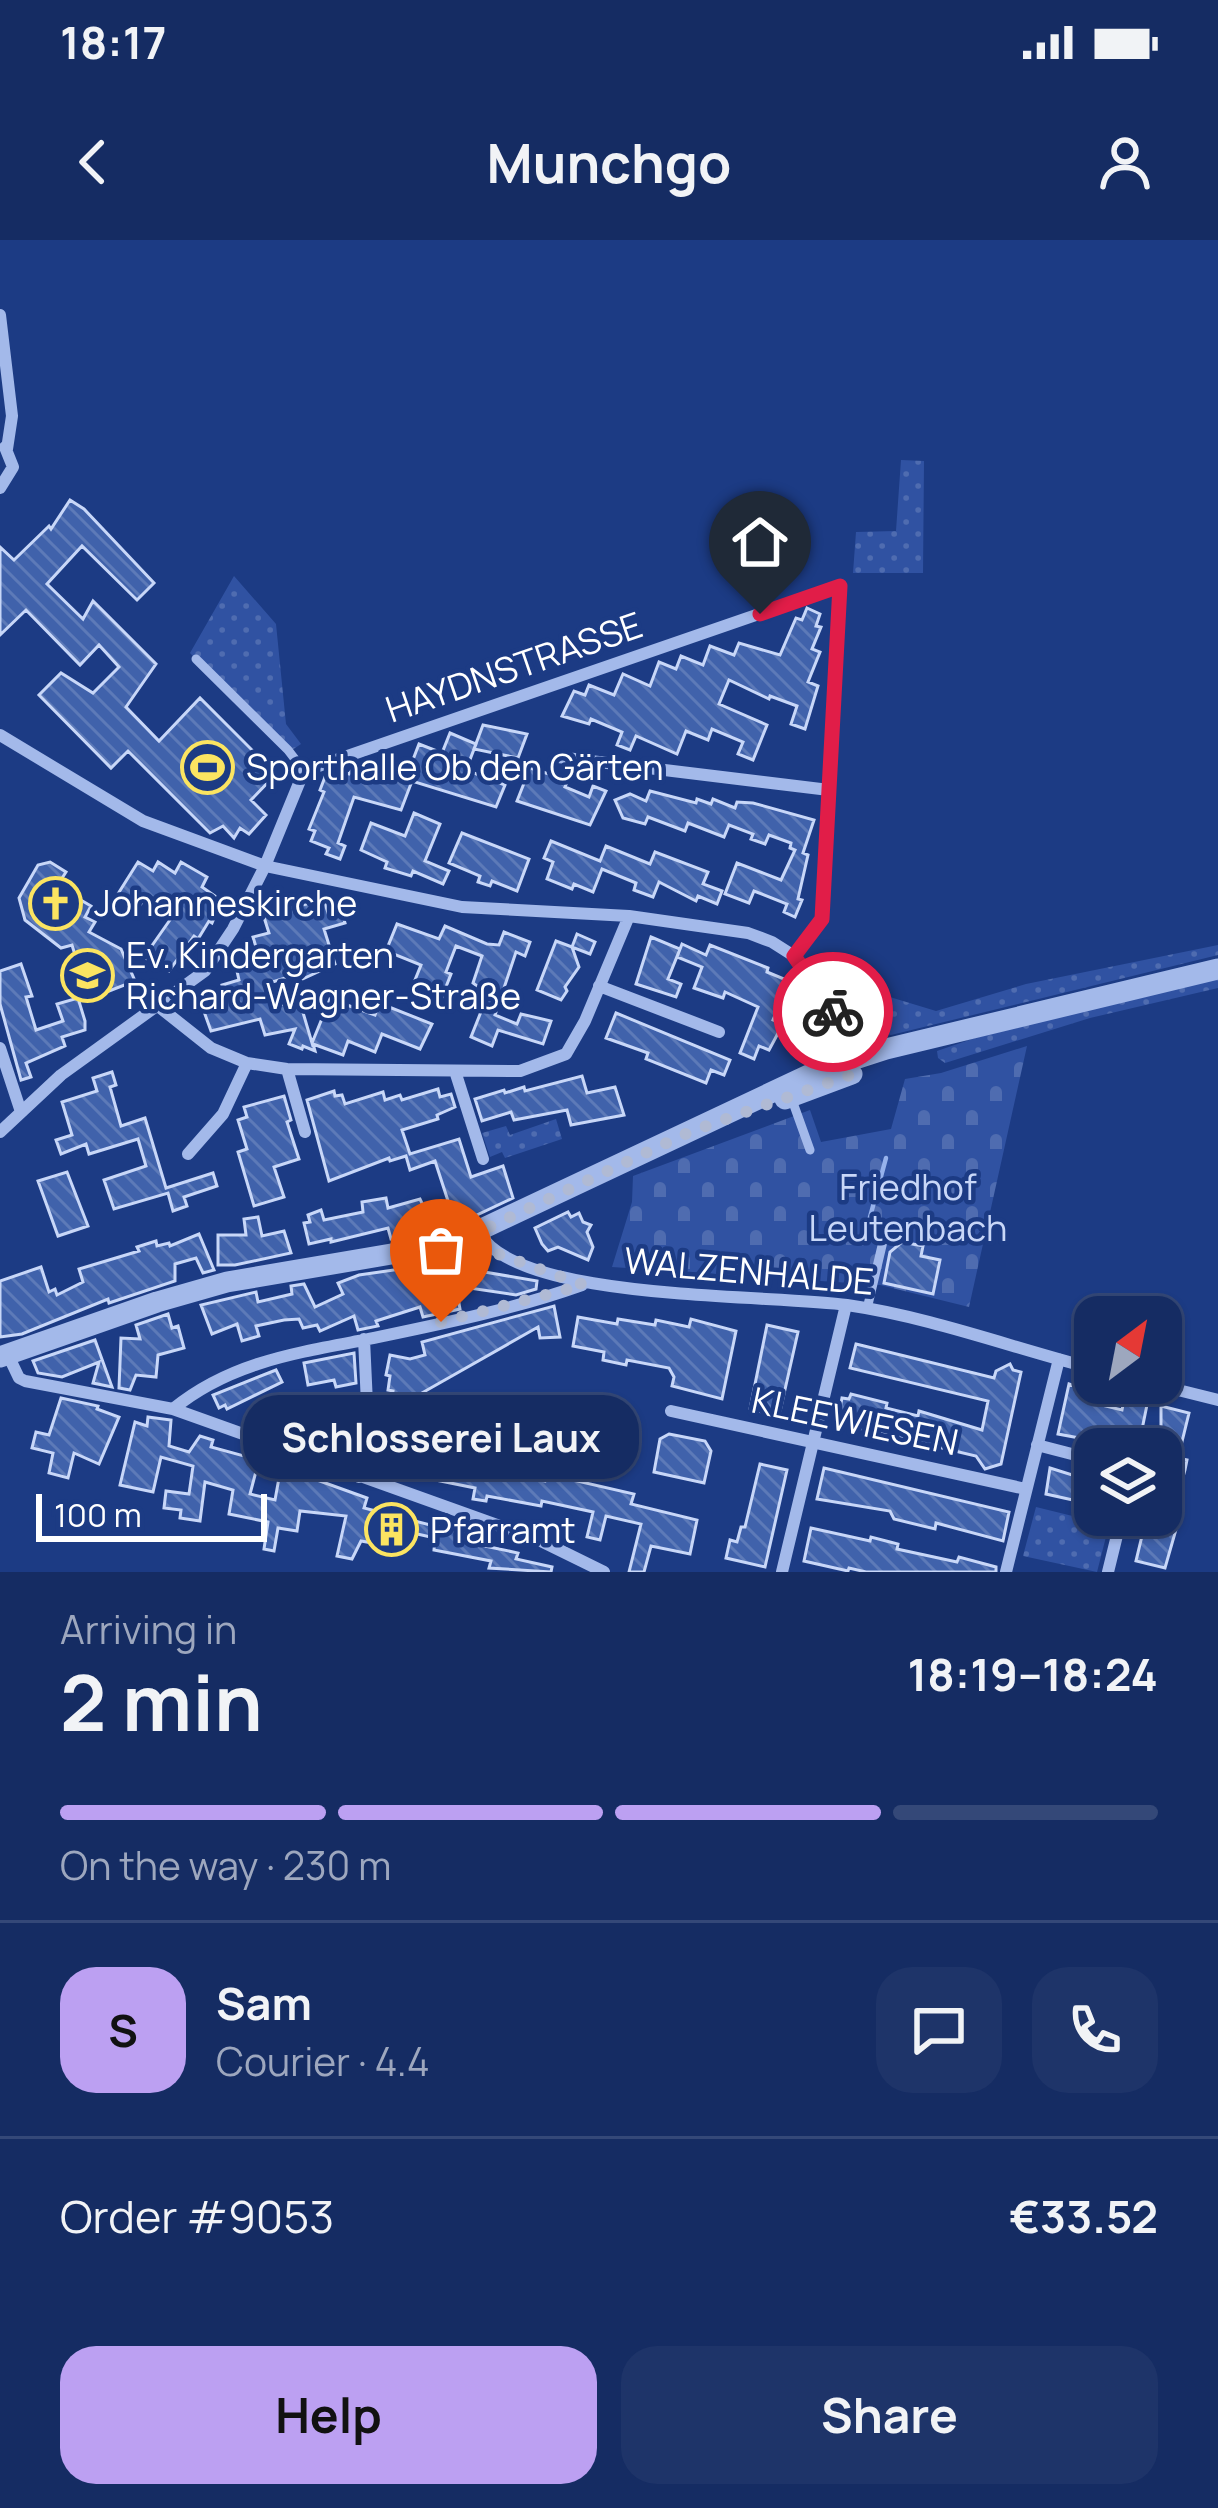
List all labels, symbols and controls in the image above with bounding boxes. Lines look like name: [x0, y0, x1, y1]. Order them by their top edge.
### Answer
text: 18:17: [60, 11, 166, 73]
text: Munchgo: [487, 125, 731, 199]
icon: back: [60, 129, 126, 195]
icon: person: [1092, 129, 1158, 195]
pin: [709, 491, 811, 614]
icon: home: [727, 509, 793, 575]
street label: HAYDNSTRASSE: [379, 600, 649, 733]
sports icon: Sporthalle Ob den Gärten: [179, 739, 235, 795]
place label: Sporthalle Ob den Gärten: [246, 742, 664, 791]
church icon: Johanneskirche: [27, 875, 83, 931]
place label: Johanneskirche: [94, 878, 357, 927]
place label: Ev. Kindergarten Richard-Wagner-Straße: [126, 930, 521, 1020]
school or university icon: Ev. Kindergarten Richard-Wagner-Straße: [59, 948, 115, 1004]
courier: [773, 952, 893, 1072]
icon: bike: [800, 979, 866, 1045]
park label: Friedhof Leutenbach: [808, 1162, 1008, 1252]
pin: [390, 1199, 492, 1322]
icon: bag: [408, 1217, 474, 1283]
street label: WALZENHALDE: [622, 1235, 876, 1306]
north arrow: [1074, 1296, 1182, 1404]
map controls: [1074, 1296, 1182, 1536]
street label: KLEEWIESEN: [747, 1375, 963, 1466]
callout: Schlosserei Laux: [243, 1394, 639, 1478]
text: Schlosserei Laux: [281, 1410, 601, 1464]
button: layers: [1074, 1428, 1182, 1536]
scale bar: [36, 1488, 267, 1541]
text: 100 m: [54, 1492, 142, 1537]
building icon: Pfarramt: [363, 1502, 419, 1558]
place label: Pfarramt: [430, 1505, 576, 1554]
text: Arriving in: [60, 1602, 237, 1656]
text: 18:19–18:24: [908, 1643, 1158, 1705]
text: 2 min: [60, 1648, 263, 1754]
text: On the way · 230 m: [60, 1838, 391, 1892]
button: chat: [876, 1967, 1002, 2093]
button: phone: [1032, 1967, 1158, 2093]
text: Sam: [216, 1972, 312, 2034]
text: S: [108, 1999, 138, 2061]
text: Courier · 4.4: [216, 2034, 430, 2088]
text: Order #9053: [60, 2185, 334, 2247]
text: €33.52: [1009, 2185, 1158, 2247]
button: Help: [60, 2346, 597, 2484]
button: Share: [621, 2346, 1158, 2484]

